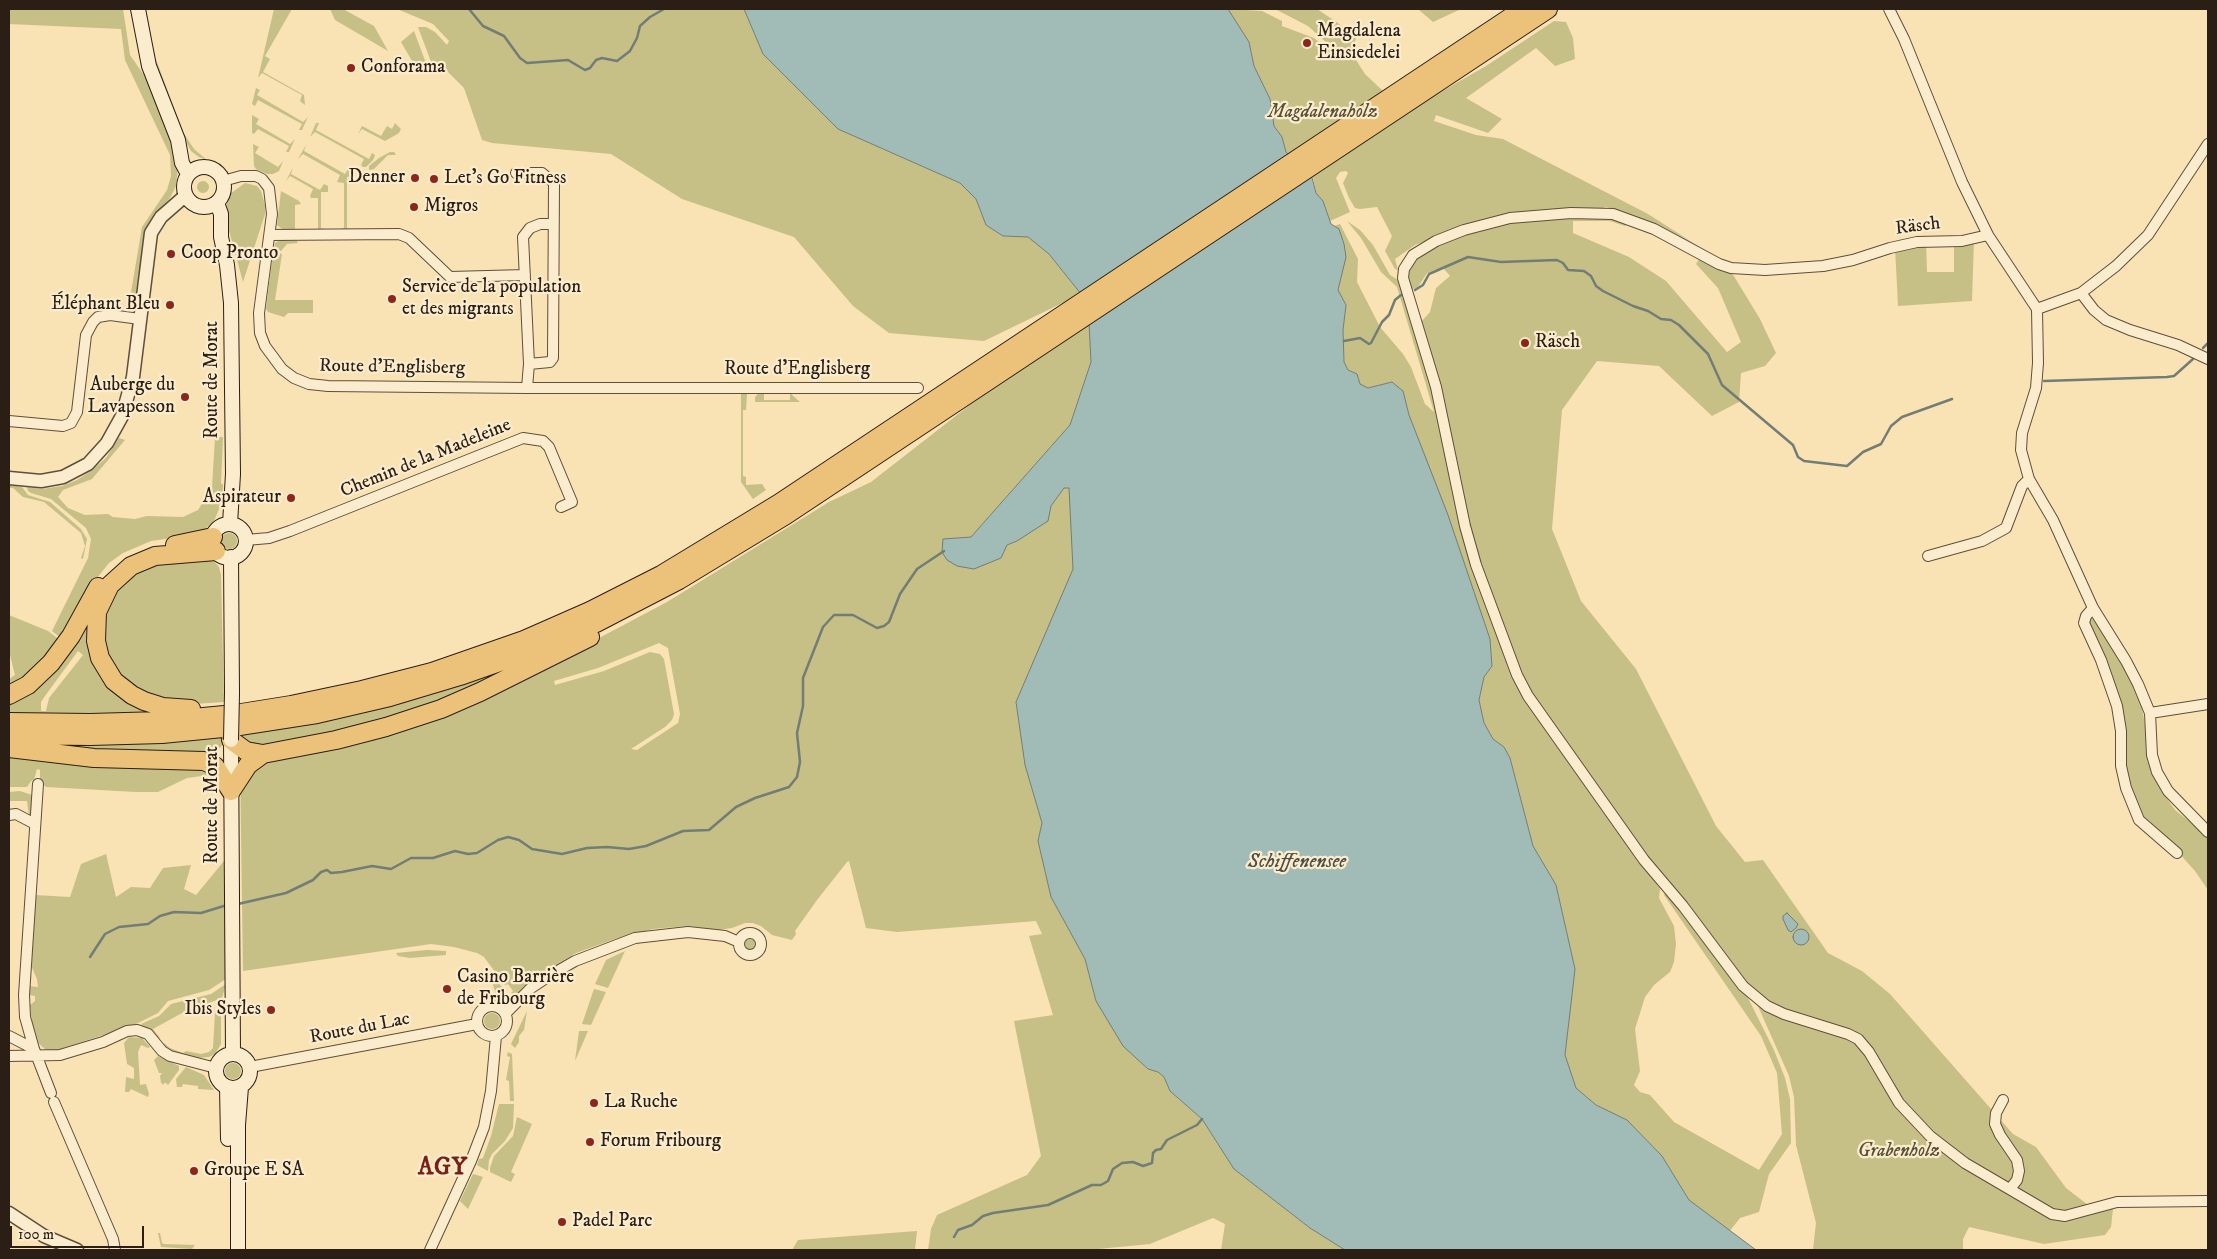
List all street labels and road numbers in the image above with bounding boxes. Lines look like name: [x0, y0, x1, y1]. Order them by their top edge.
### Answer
street label: Räsch: [1894, 213, 1942, 241]
street label: Route de Morat: [202, 321, 224, 439]
street label: Route d'Englisberg: [319, 355, 465, 381]
street label: Route d'Englisberg: [724, 359, 870, 381]
street label: Chemin de la Madeleine: [337, 414, 515, 504]
street label: Route de Morat: [202, 746, 224, 864]
street label: Route du Lac: [308, 1008, 412, 1050]

